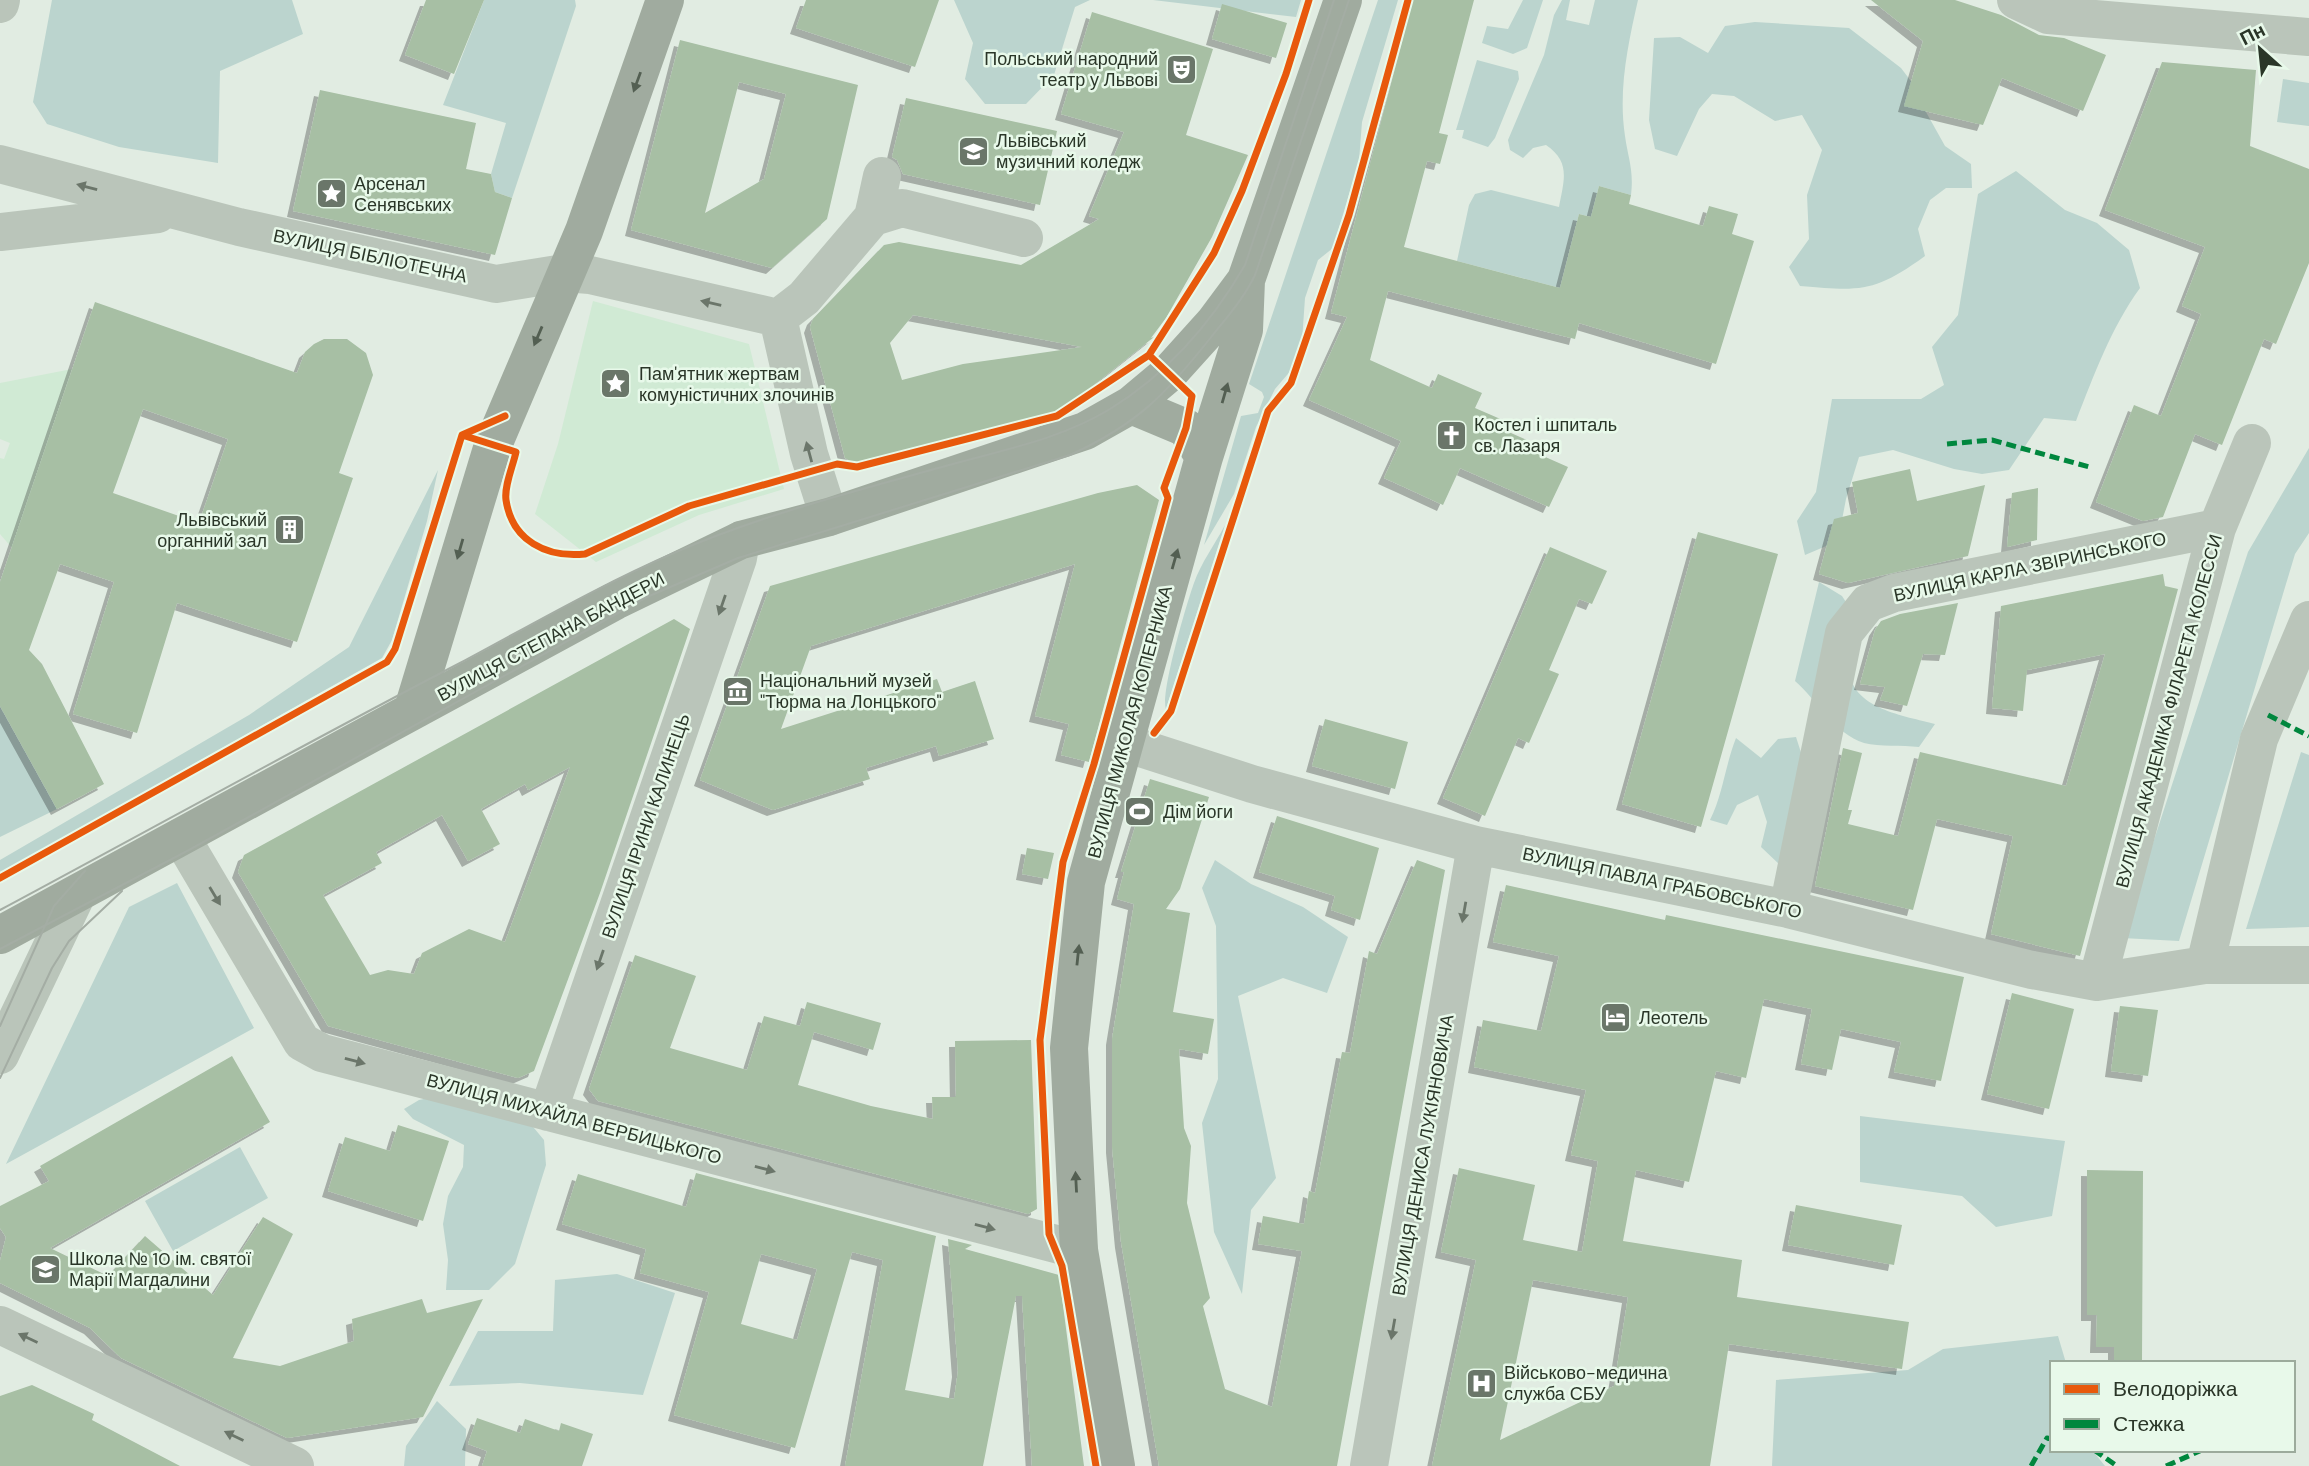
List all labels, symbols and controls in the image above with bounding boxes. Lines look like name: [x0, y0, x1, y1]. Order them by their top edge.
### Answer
north arrow: [2225, 14, 2295, 84]
text: Пн: [2236, 17, 2269, 51]
place label: Польський народний театр у Львові: [984, 47, 1158, 92]
theatre icon: Польський народний театр у Львові: [1164, 52, 1198, 86]
one-way arrow: [631, 72, 642, 93]
place label: Львівський музичний коледж: [996, 129, 1140, 174]
school or university icon: Львівський музичний коледж: [956, 134, 990, 168]
place label: Арсенал Сенявських: [354, 172, 451, 217]
place icon: Арсенал Сенявських: [314, 177, 348, 211]
one-way arrow: [76, 181, 98, 192]
street label: ВУЛИЦЯ БІБЛІОТЕЧНА: [271, 224, 469, 288]
one-way arrow: [700, 297, 722, 308]
one-way arrow: [532, 325, 543, 346]
place label: Пам'ятник жертвам комуністичних злочинів: [639, 362, 834, 407]
place icon: Пам'ятник жертвам комуністичних злочинів: [599, 367, 633, 401]
one-way arrow: [1221, 382, 1231, 403]
place label: Костел і шпиталь св. Лазаря: [1474, 413, 1617, 458]
church icon: Костел і шпиталь св. Лазаря: [1434, 418, 1468, 452]
one-way arrow: [803, 441, 814, 463]
place label: Львівський органний зал: [157, 508, 267, 553]
building icon: Львівський органний зал: [273, 513, 307, 547]
street label: ВУЛИЦЯ КАРЛА ЗВІРИНСЬКОГО: [1892, 526, 2168, 608]
street label: ВУЛИЦЯ АКАДЕМІКА ФІЛАРЕТА КОЛЕССИ: [2110, 532, 2228, 890]
one-way arrow: [455, 539, 465, 560]
one-way arrow: [1170, 548, 1180, 569]
street label: ВУЛИЦЯ СТЕПАНА БАНДЕРИ: [433, 567, 669, 707]
street label: ВУЛИЦЯ МИКОЛАЯ КОПЕРНИКА: [1082, 583, 1178, 861]
one-way arrow: [716, 595, 727, 616]
place label: Національний музей "Тюрма на Лонцького": [760, 669, 942, 714]
museum icon: Національний музей "Тюрма на Лонцького": [720, 674, 754, 708]
street label: ВУЛИЦЯ ІРИНИ КАЛИНЕЦЬ: [596, 710, 696, 942]
sports icon: Дім йоги: [1123, 795, 1157, 829]
place label: Дім йоги: [1163, 800, 1233, 824]
street label: ВУЛИЦЯ ПАВЛА ГРАБОВСЬКОГО: [1520, 842, 1804, 924]
one-way arrow: [208, 886, 221, 905]
one-way arrow: [1458, 901, 1469, 923]
one-way arrow: [1073, 944, 1084, 966]
one-way arrow: [594, 949, 605, 970]
hotel icon: Леотель: [1599, 1001, 1633, 1035]
place label: Леотель: [1639, 1006, 1708, 1030]
street label: ВУЛИЦЯ ДЕНИСА ЛУКІЯНОВИЧА: [1386, 1012, 1460, 1298]
one-way arrow: [344, 1056, 366, 1067]
street label: ВУЛИЦЯ МИХАЙЛА ВЕРБИЦЬКОГО: [424, 1068, 724, 1170]
one-way arrow: [754, 1164, 776, 1175]
one-way arrow: [1070, 1171, 1081, 1193]
one-way arrow: [974, 1222, 996, 1233]
place label: Школа № 10 ім. святої Марії Магдалини: [69, 1247, 251, 1292]
school or university icon: Школа № 10 ім. святої Марії Магдалини: [29, 1252, 63, 1286]
one-way arrow: [1387, 1318, 1398, 1340]
one-way arrow: [18, 1332, 38, 1344]
place label: Військово-медична служба СБУ: [1504, 1361, 1669, 1406]
legend: [2050, 1361, 2295, 1452]
hospital icon: Військово-медична служба СБУ: [1464, 1366, 1498, 1400]
text: Велодоріжка: [2113, 1375, 2238, 1403]
text: Стежка: [2113, 1410, 2185, 1438]
one-way arrow: [224, 1430, 244, 1442]

